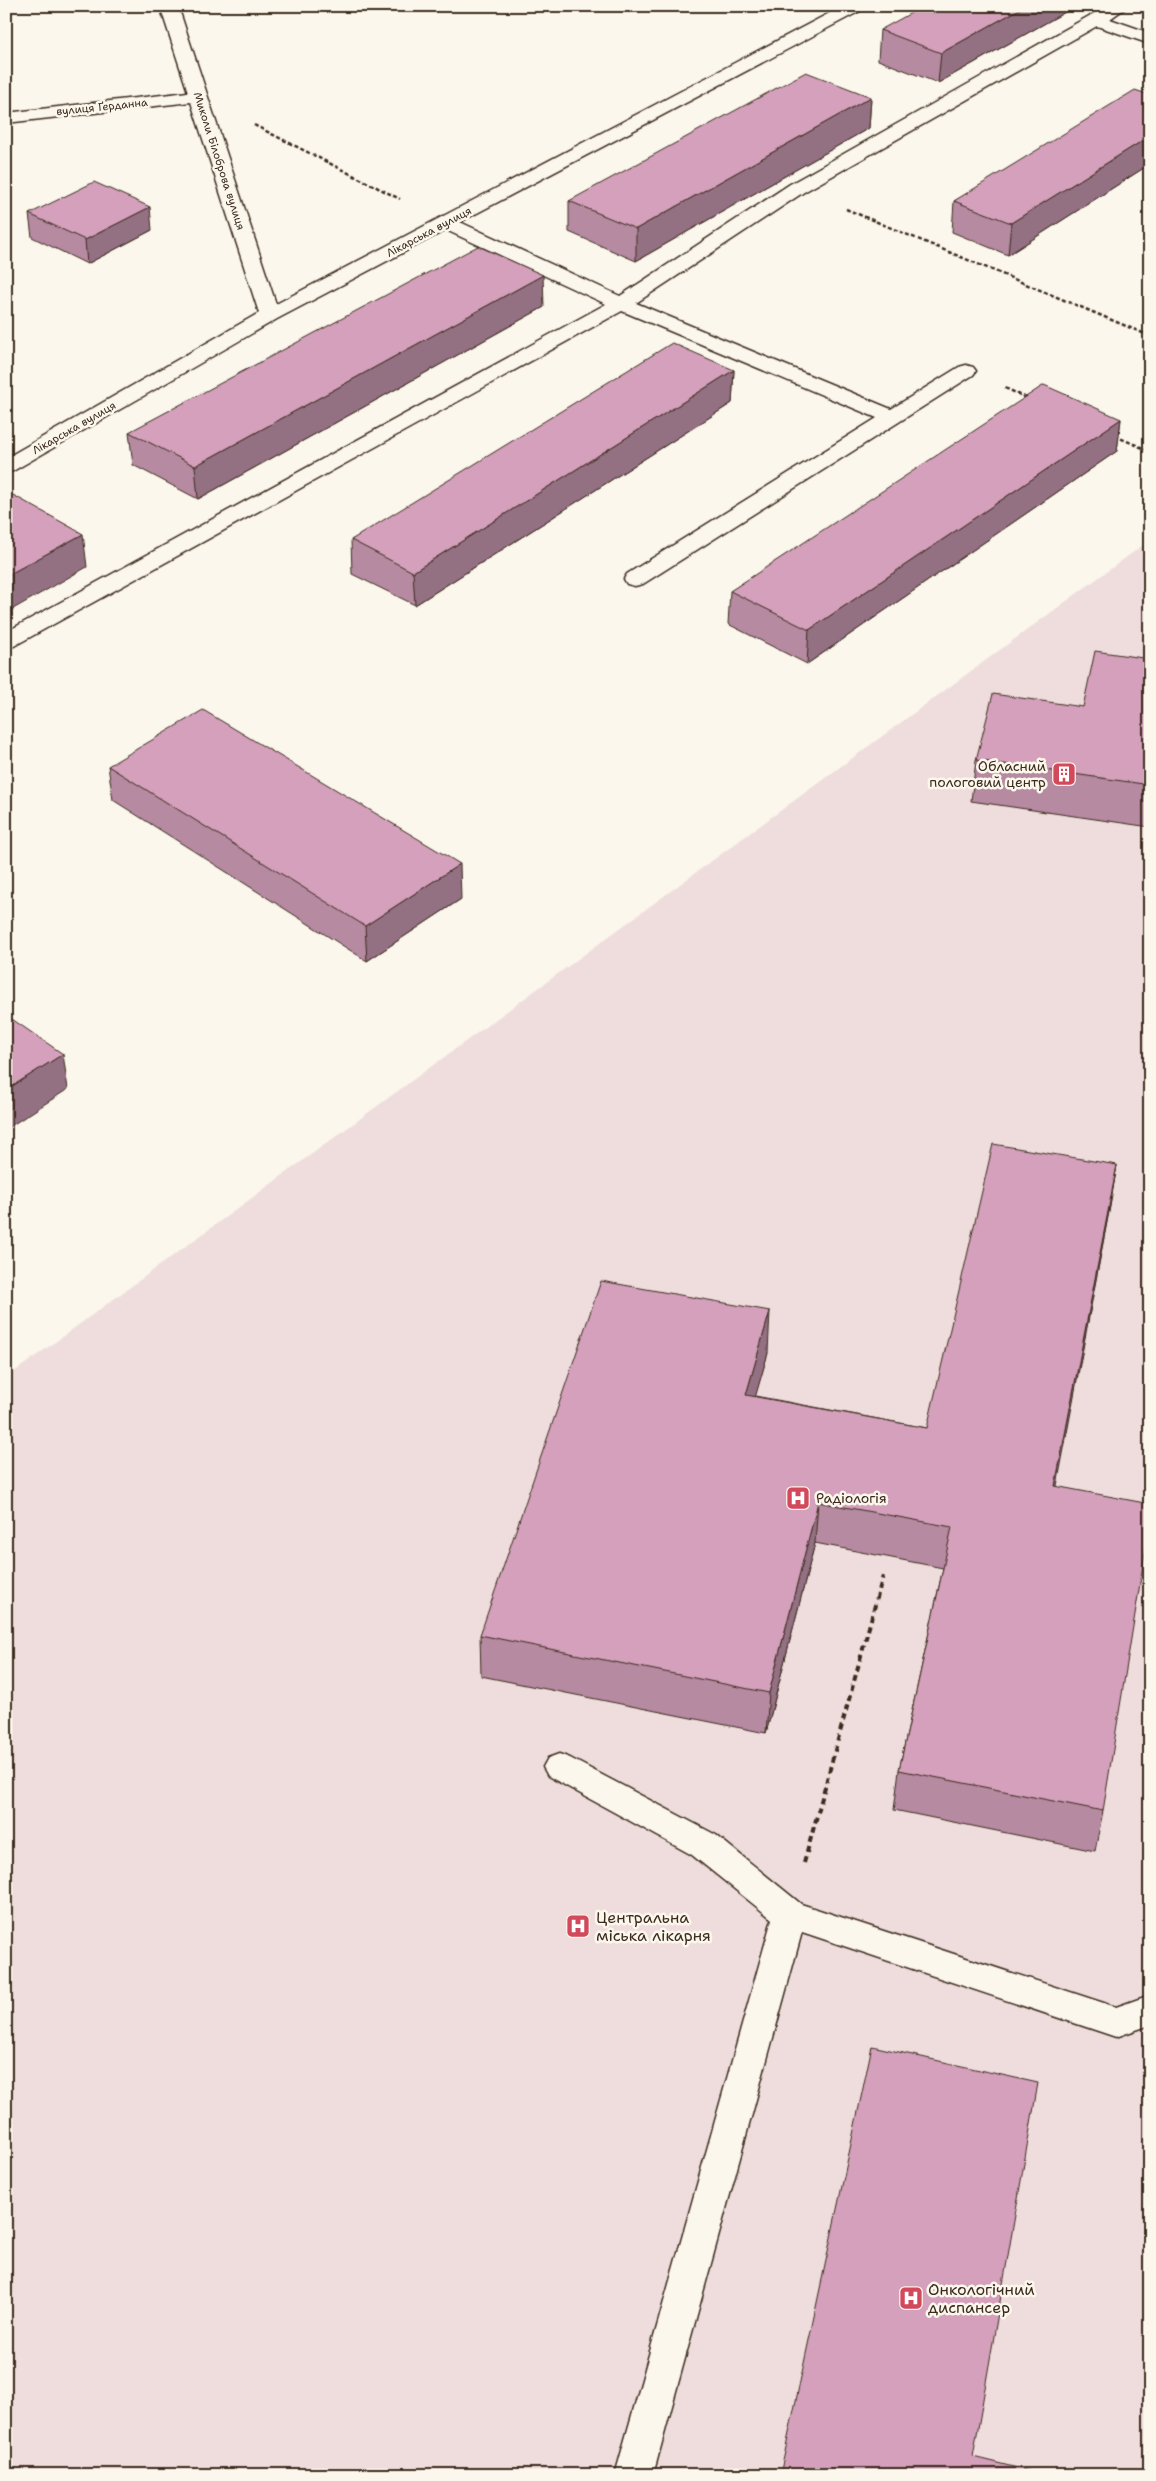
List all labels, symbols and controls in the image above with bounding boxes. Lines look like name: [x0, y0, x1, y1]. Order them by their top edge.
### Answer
street label: Миколи Білоброва вулиця: [190, 90, 248, 232]
street label: вулиця Ґерданна: [56, 95, 149, 119]
street label: Лікарська вулиця: [384, 203, 474, 261]
street label: Лікарська вулиця: [29, 398, 119, 458]
place label: Обласний пологовий центр: [929, 757, 1046, 791]
building icon: Обласний пологовий центр: [1051, 761, 1077, 787]
hospital icon: Радіологія: [785, 1485, 811, 1511]
place label: Радіологія: [816, 1489, 887, 1507]
place label: Центральна міська лікарня: [596, 1907, 711, 1946]
hospital icon: Центральна міська лікарня: [565, 1913, 591, 1939]
place label: Онкологічний диспансер: [928, 2279, 1035, 2318]
hospital icon: Онкологічний диспансер: [898, 2285, 924, 2311]

